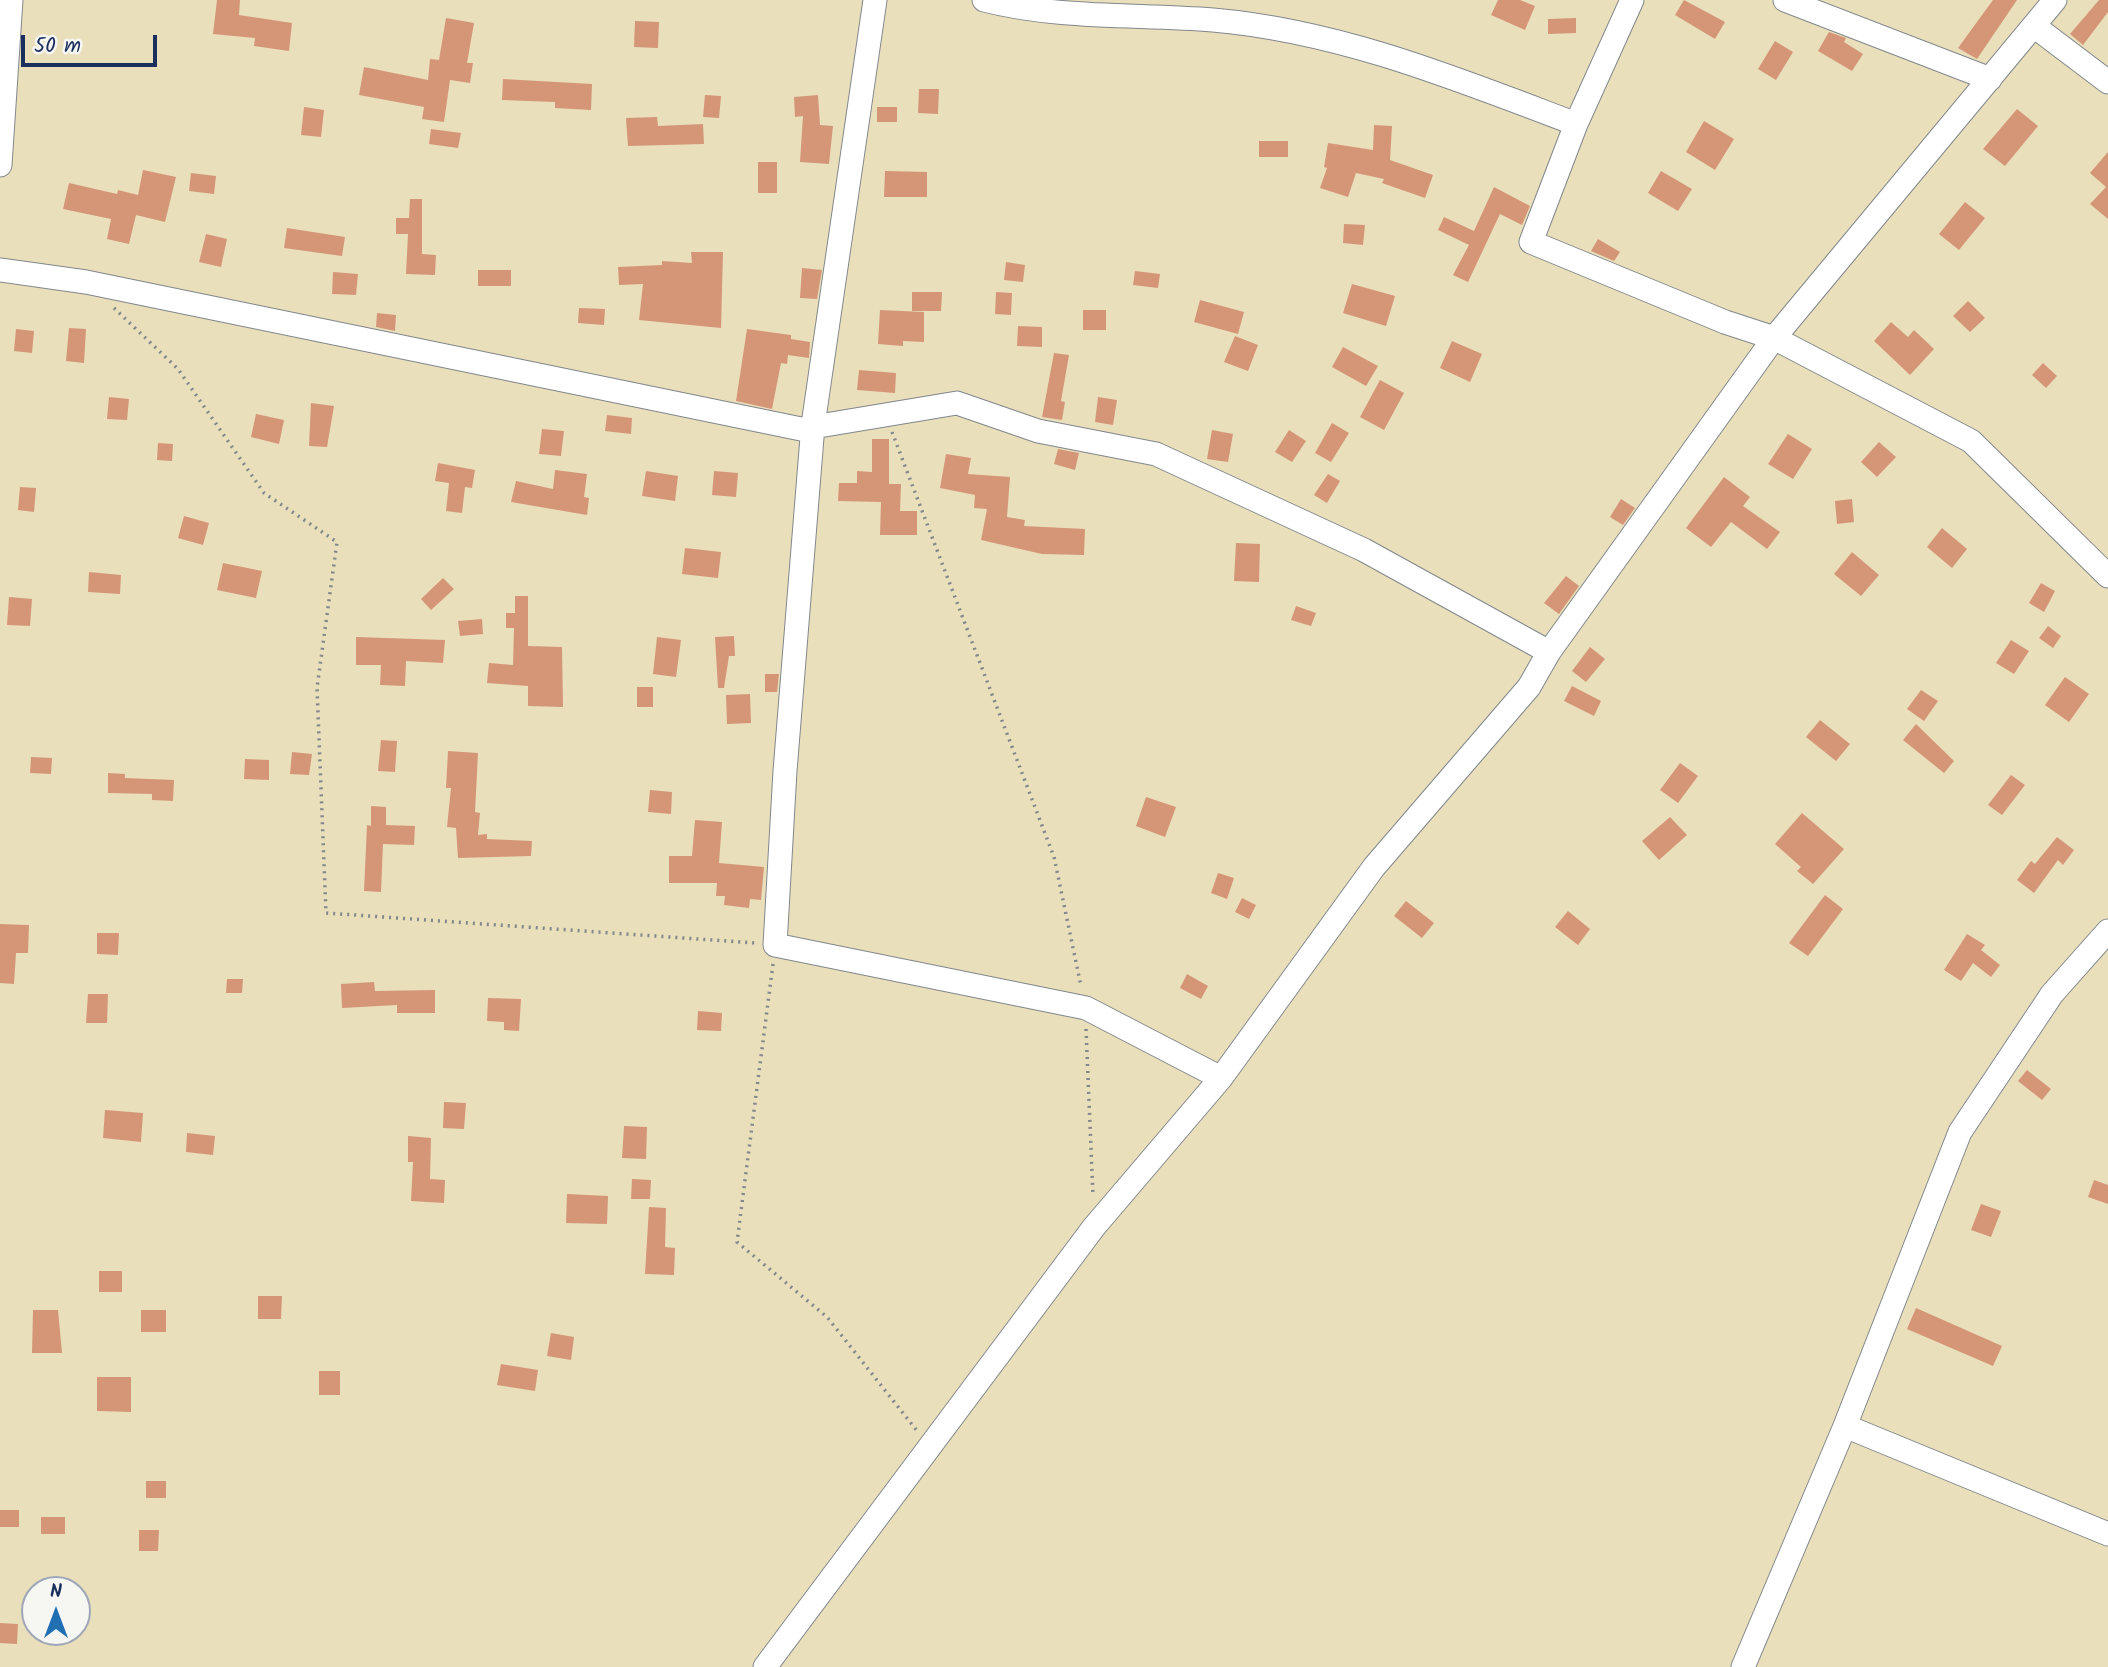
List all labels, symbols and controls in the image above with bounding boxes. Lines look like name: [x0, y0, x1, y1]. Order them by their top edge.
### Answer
scale bar: [24, 21, 161, 65]
text: 50 m: [34, 30, 81, 63]
north arrow: [21, 1576, 91, 1646]
text: N: [50, 1577, 62, 1607]

